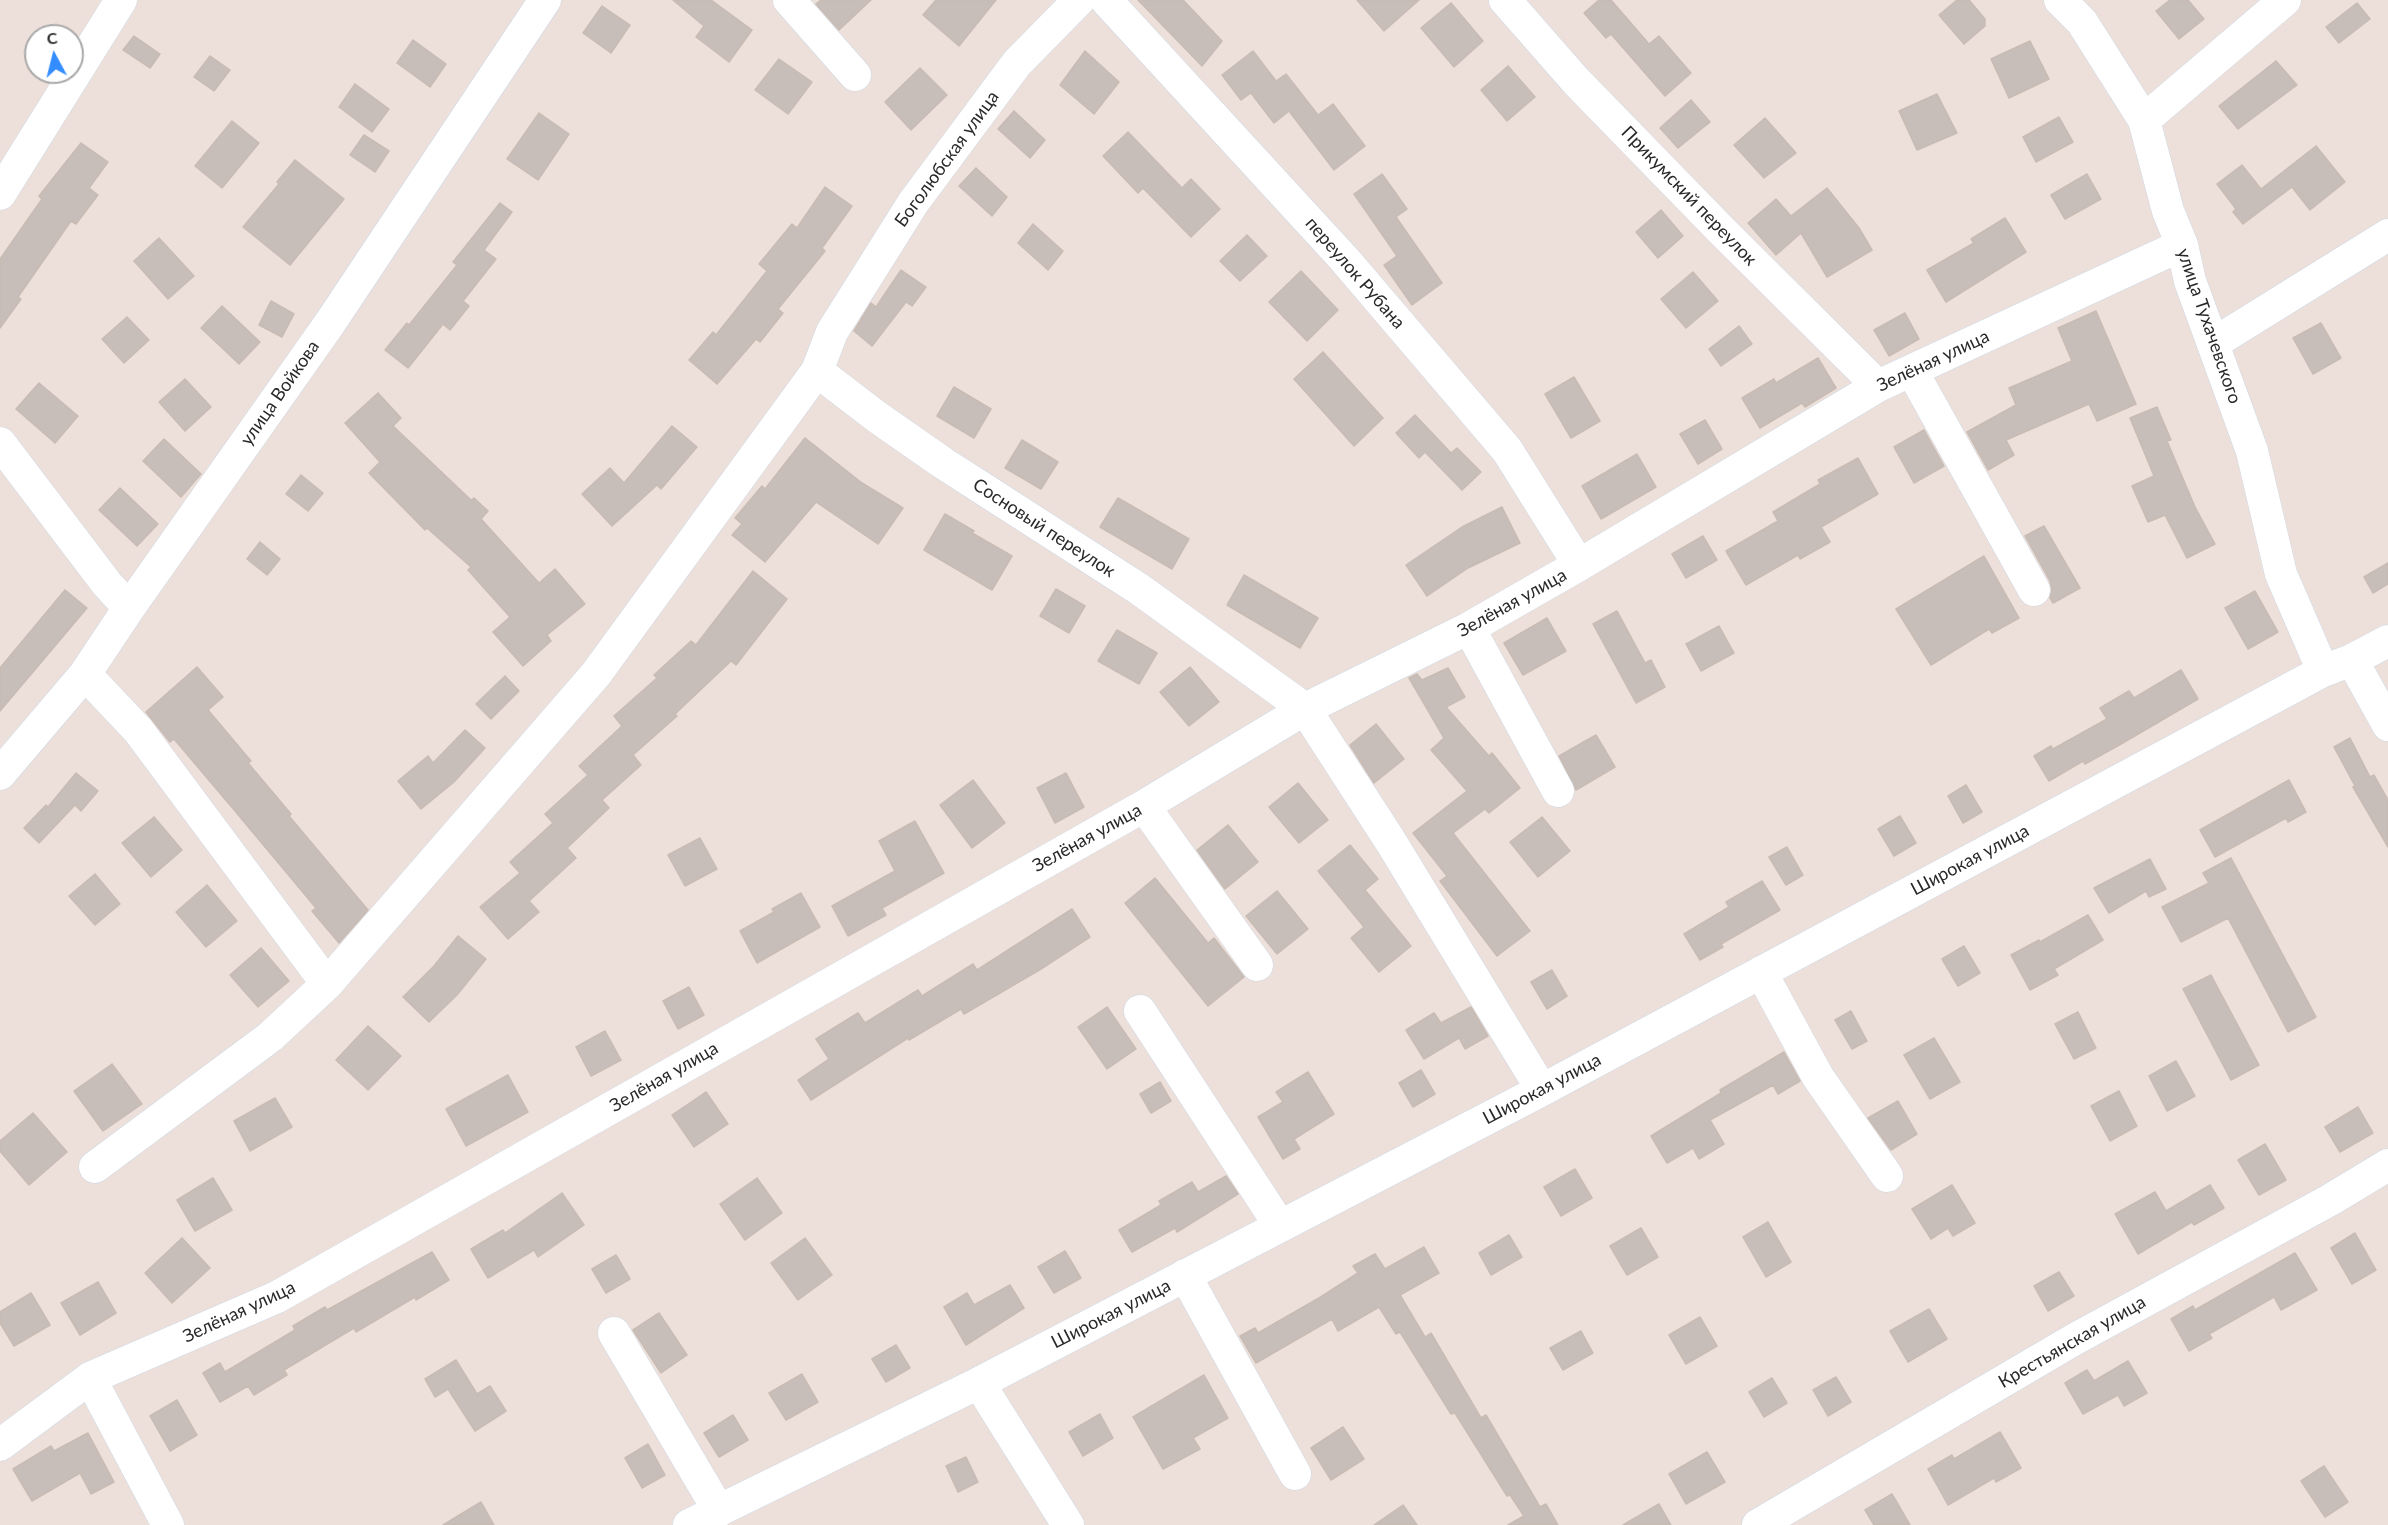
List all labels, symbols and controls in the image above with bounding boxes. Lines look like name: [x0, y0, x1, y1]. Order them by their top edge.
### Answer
north arrow: [24, 24, 84, 84]
text: С: [46, 28, 58, 48]
street label: Боголюбская улица: [890, 87, 1004, 231]
street label: Прикумский переулок: [1617, 122, 1761, 270]
street label: переулок Рубана: [1301, 213, 1409, 333]
street label: улица Тухачевского: [2172, 246, 2246, 406]
street label: Зелёная улица: [1873, 326, 1993, 396]
street label: улица Войкова: [236, 336, 324, 450]
street label: Сосновый переулок: [969, 474, 1119, 582]
street label: Зелёная улица: [1454, 564, 1570, 642]
street label: Зелёная улица: [1029, 799, 1145, 877]
street label: Широкая улица: [1907, 820, 2033, 900]
street label: Зелёная улица: [606, 1037, 722, 1117]
street label: Широкая улица: [1479, 1049, 1605, 1129]
street label: Широкая улица: [1048, 1275, 1174, 1353]
street label: Зелёная улица: [179, 1277, 299, 1347]
street label: Крестьянская улица: [1995, 1291, 2149, 1393]

